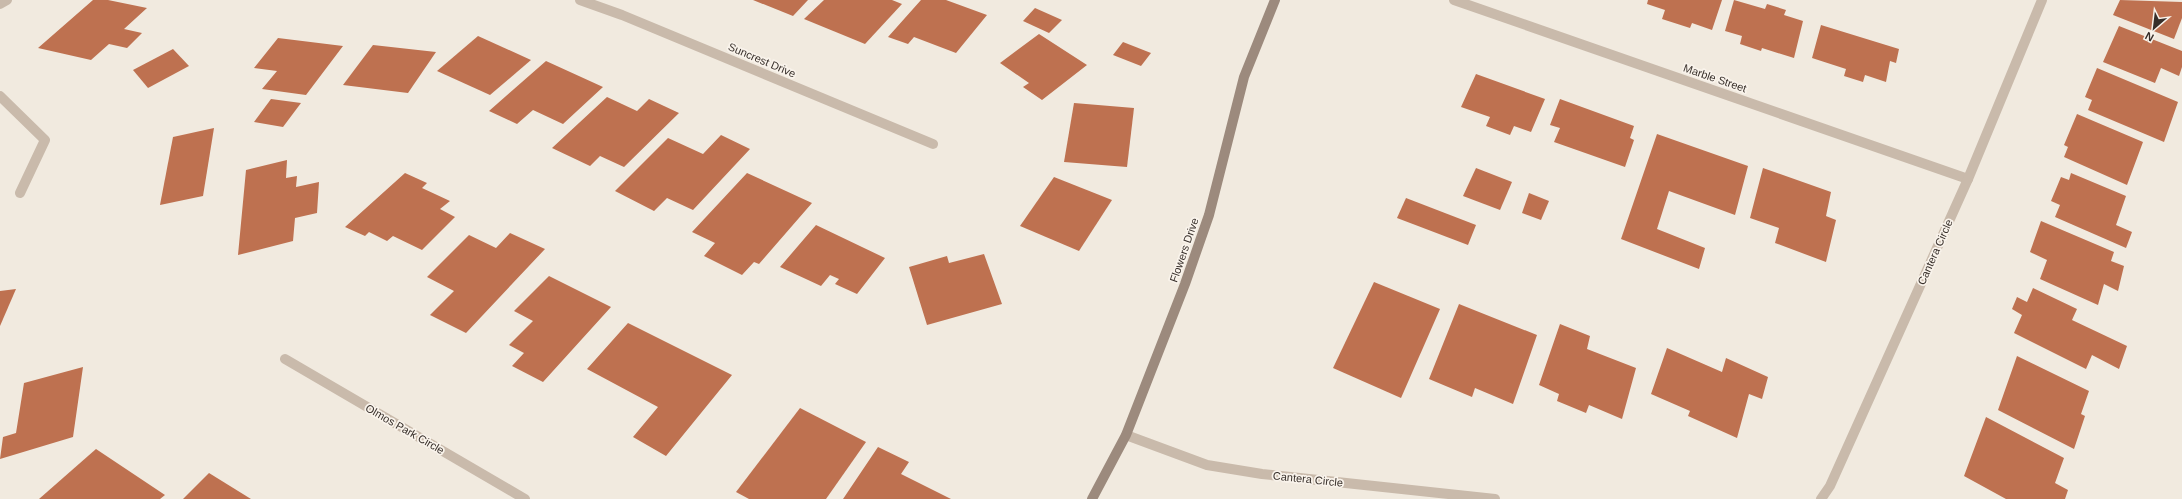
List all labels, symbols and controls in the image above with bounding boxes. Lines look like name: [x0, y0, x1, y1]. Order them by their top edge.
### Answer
north arrow: [2134, 8, 2174, 48]
text: N: [2143, 30, 2156, 44]
street label: Suncrest Drive: [726, 40, 798, 80]
street label: Marble Street: [1682, 62, 1748, 94]
street label: Flowers Drive: [1167, 216, 1201, 284]
street label: Cantera Circle: [1915, 217, 1955, 287]
street label: Olmos Park Circle: [364, 402, 446, 456]
street label: Cantera Circle: [1272, 469, 1344, 489]

